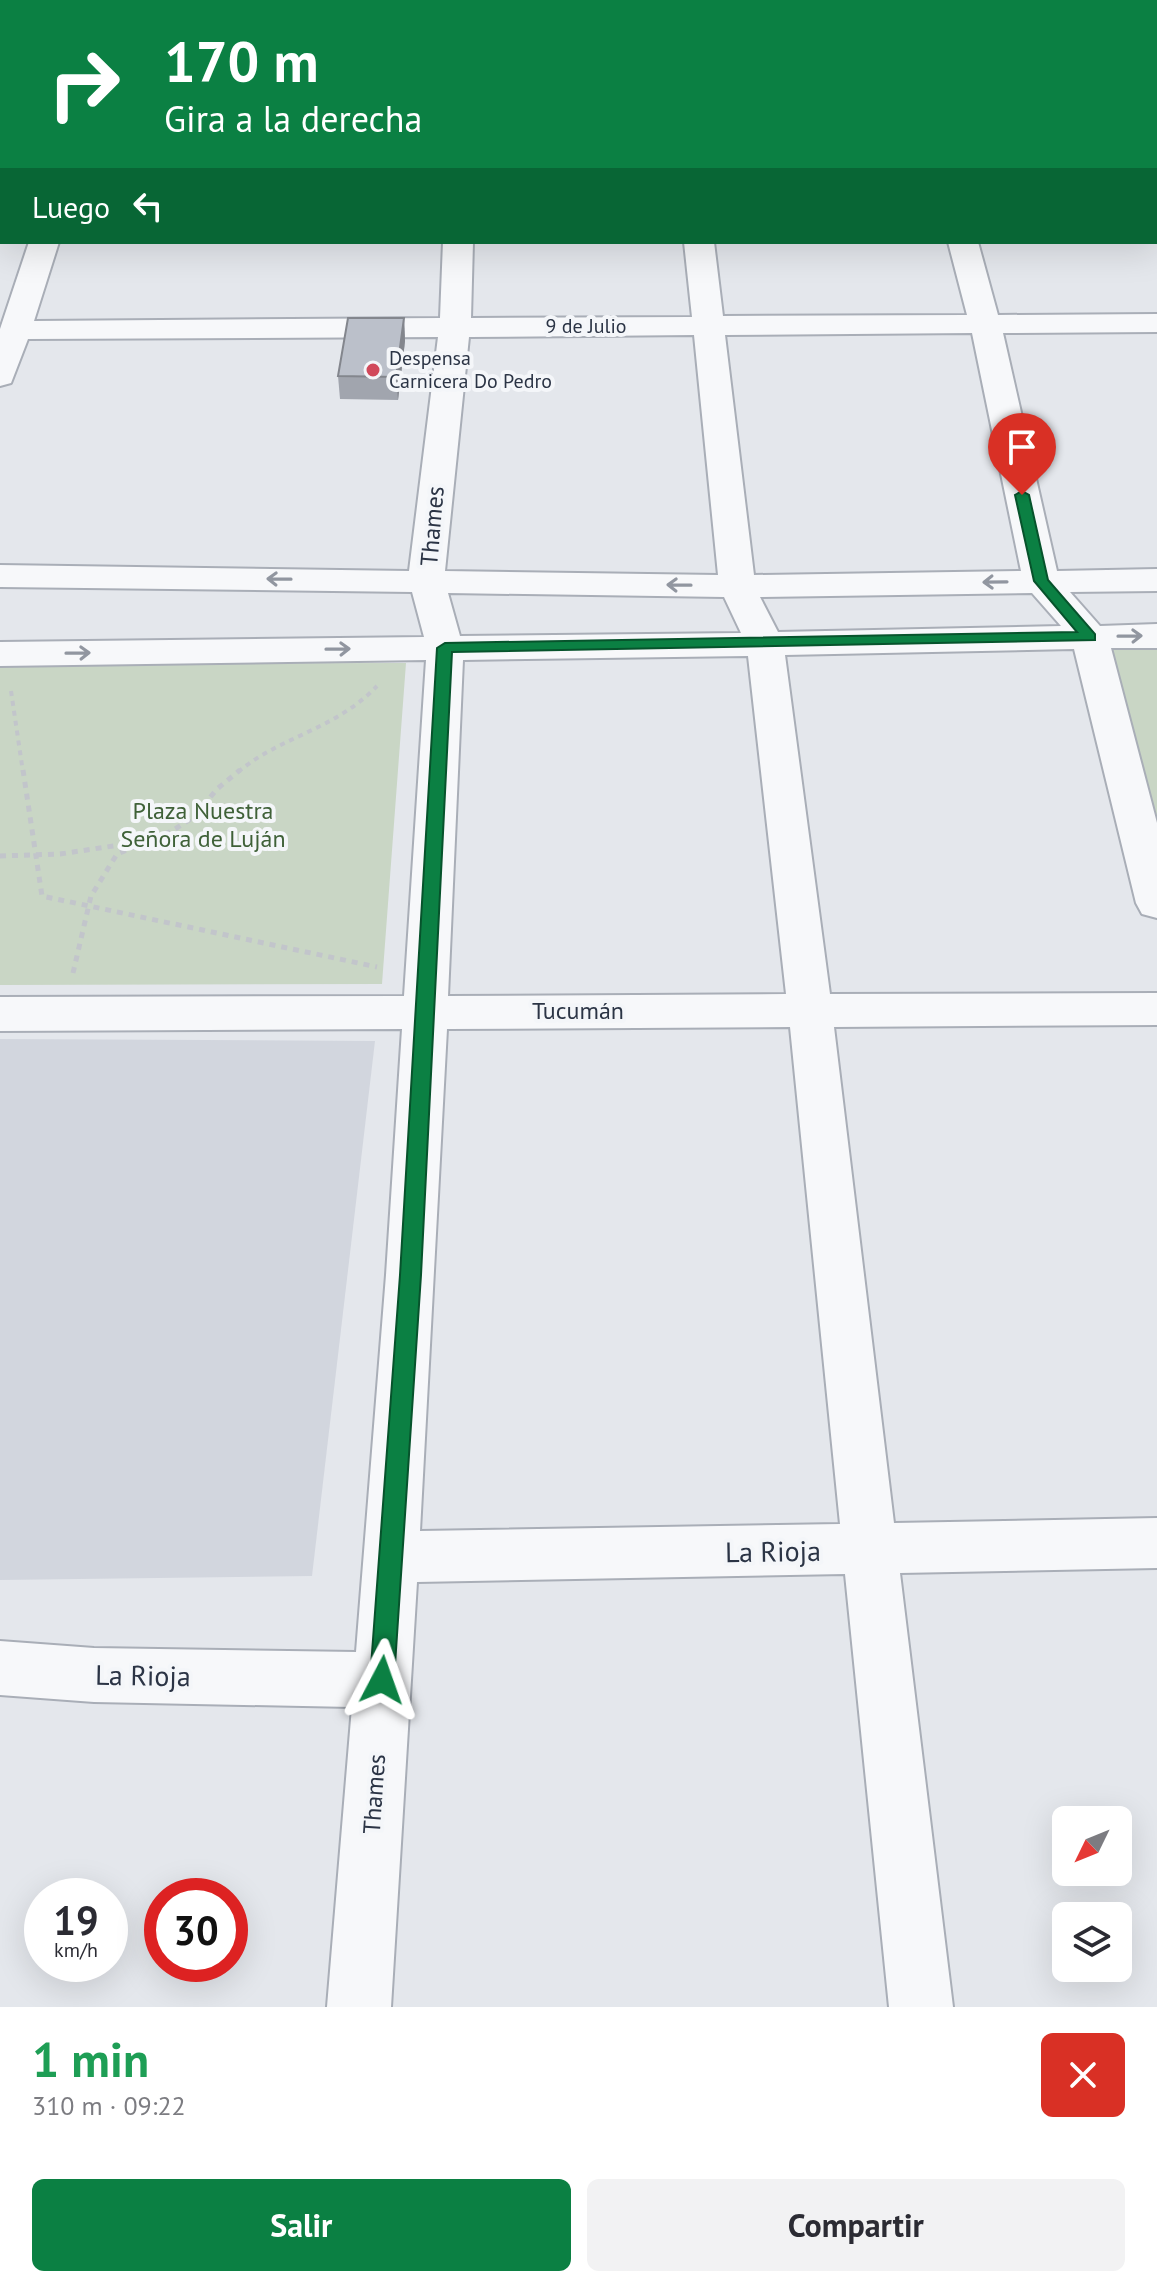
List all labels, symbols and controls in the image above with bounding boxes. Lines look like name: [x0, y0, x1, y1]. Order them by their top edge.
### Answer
text: 170 m: [164, 25, 319, 97]
icon: right: [32, 32, 136, 136]
text: Gira a la derecha: [164, 95, 422, 142]
icon: left: [126, 184, 170, 228]
text: Luego: [32, 187, 110, 226]
street label: 9 de Julio: [545, 313, 627, 339]
place label: Despensa Carnicera Do Pedro: [389, 345, 552, 394]
marker: Despensa Carnicera Do Pedro: [364, 361, 382, 379]
pin: [988, 413, 1056, 495]
icon: arrive: [1000, 425, 1044, 469]
street label: Thames: [413, 485, 451, 567]
one-way arrow: [266, 572, 293, 587]
one-way arrow: [982, 574, 1009, 589]
one-way arrow: [666, 577, 693, 593]
one-way arrow: [1116, 629, 1143, 644]
one-way arrow: [324, 641, 351, 657]
one-way arrow: [64, 645, 91, 660]
park label: Plaza Nuestra Señora de Luján: [120, 795, 286, 854]
street label: Tucumán: [532, 995, 624, 1026]
street label: La Rioja: [725, 1532, 821, 1570]
position arrow: [340, 1638, 424, 1722]
street label: La Rioja: [95, 1656, 191, 1694]
street label: Thames: [356, 1753, 392, 1835]
north arrow: [1052, 1806, 1132, 1886]
map controls: [1052, 1806, 1132, 1982]
speed limit sign: 30: [144, 1878, 248, 1982]
text: 19: [53, 1894, 99, 1946]
button: layers: [1052, 1902, 1132, 1982]
text: km/h: [54, 1937, 98, 1963]
text: 1 min: [32, 2028, 149, 2090]
button: close: [1041, 2033, 1125, 2117]
text: 310 m · 09:22: [32, 2089, 186, 2122]
button: Salir: [32, 2179, 571, 2271]
button: Compartir: [587, 2179, 1125, 2271]

